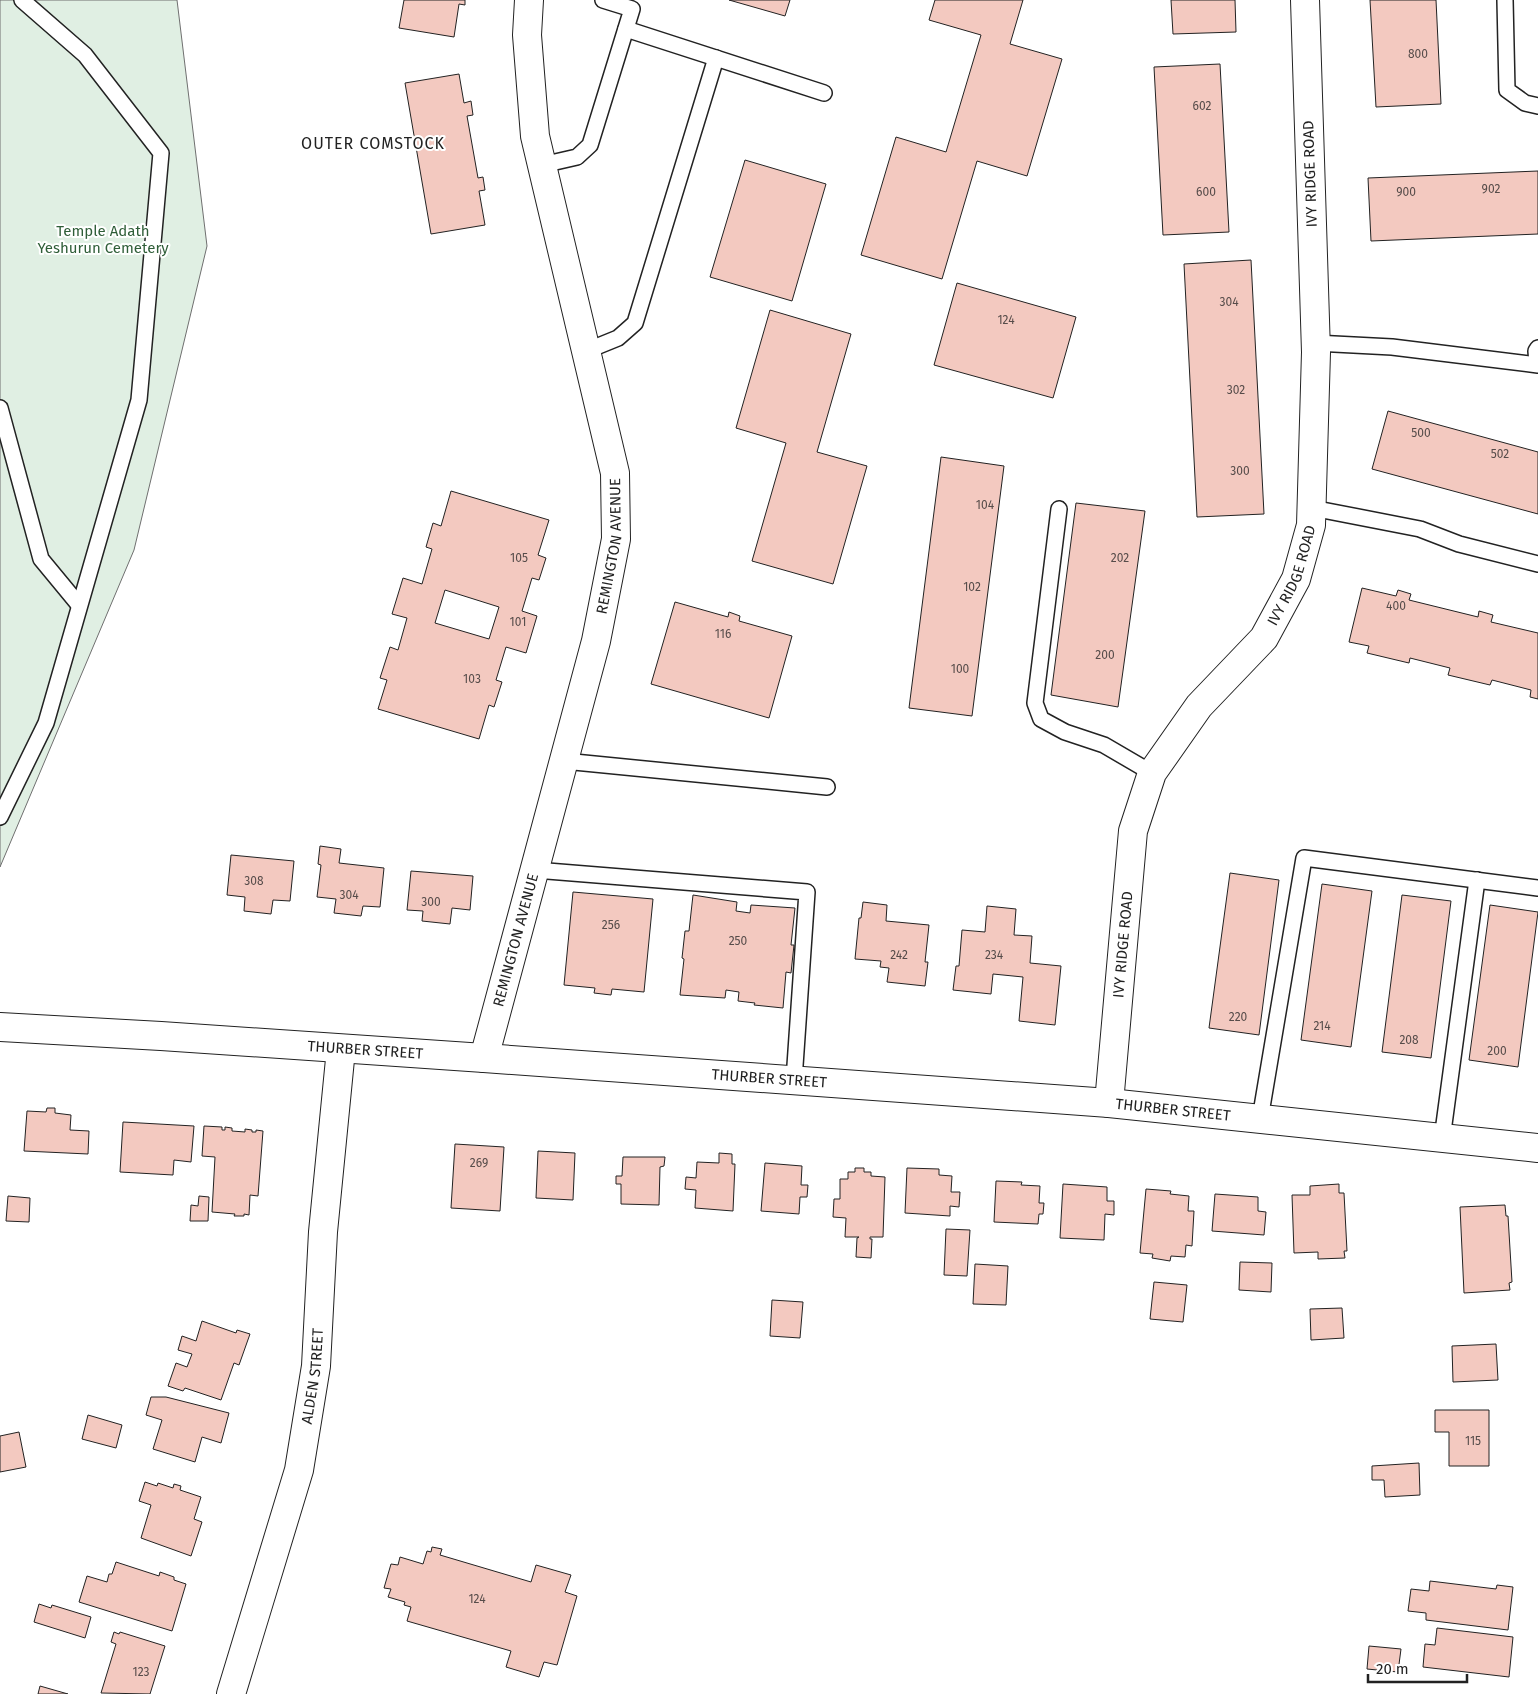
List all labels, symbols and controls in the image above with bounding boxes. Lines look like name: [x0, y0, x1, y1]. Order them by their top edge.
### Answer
house number: 800: [1408, 47, 1428, 61]
house number: 602: [1193, 99, 1212, 113]
street label: IVY RIDGE ROAD: [1299, 120, 1321, 228]
district label: OUTER COMSTOCK: [301, 134, 445, 153]
house number: 902: [1482, 182, 1500, 196]
house number: 600: [1196, 185, 1216, 199]
house number: 900: [1396, 185, 1416, 199]
park label: Temple Adath Yeshurun Cemetery: [37, 222, 169, 257]
house number: 304: [1219, 295, 1239, 309]
house number: 124: [997, 313, 1015, 327]
house number: 302: [1227, 383, 1245, 397]
house number: 500: [1411, 426, 1431, 440]
house number: 502: [1491, 447, 1509, 461]
house number: 300: [1230, 464, 1250, 478]
street label: REMINGTON AVENUE: [592, 478, 626, 616]
house number: 104: [976, 498, 995, 512]
street label: IVY RIDGE ROAD: [1263, 523, 1320, 629]
house number: 105: [510, 551, 528, 565]
house number: 202: [1111, 551, 1129, 565]
house number: 102: [963, 580, 981, 594]
house number: 400: [1386, 599, 1406, 613]
house number: 101: [510, 615, 526, 629]
house number: 116: [715, 627, 731, 641]
house number: 200: [1095, 648, 1115, 662]
house number: 100: [951, 662, 970, 676]
house number: 103: [463, 672, 481, 686]
street label: REMINGTON AVENUE: [489, 871, 542, 1009]
house number: 308: [244, 874, 264, 888]
house number: 304: [339, 888, 359, 902]
street label: IVY RIDGE ROAD: [1109, 890, 1137, 999]
house number: 300: [421, 895, 441, 909]
house number: 256: [602, 918, 620, 932]
house number: 250: [729, 934, 748, 948]
house number: 242: [890, 948, 908, 962]
house number: 234: [985, 948, 1004, 962]
house number: 220: [1229, 1010, 1248, 1024]
house number: 214: [1313, 1019, 1331, 1033]
house number: 208: [1399, 1033, 1419, 1047]
street label: THURBER STREET: [307, 1037, 424, 1063]
house number: 200: [1487, 1044, 1507, 1058]
street label: THURBER STREET: [711, 1065, 828, 1092]
street label: THURBER STREET: [1115, 1095, 1232, 1125]
house number: 269: [470, 1156, 488, 1170]
street label: ALDEN STREET: [298, 1328, 327, 1425]
house number: 115: [1465, 1434, 1481, 1448]
house number: 124: [468, 1592, 486, 1606]
scale bar: [1368, 1652, 1467, 1684]
text: 20 m: [1376, 1660, 1409, 1678]
house number: 123: [132, 1665, 150, 1679]

